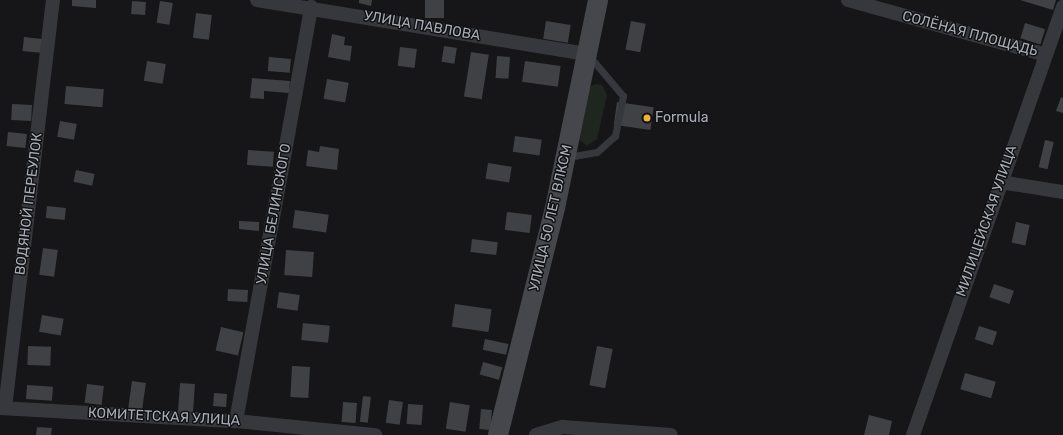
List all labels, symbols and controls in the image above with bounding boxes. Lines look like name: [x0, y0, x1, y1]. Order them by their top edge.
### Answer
street label: УЛИЦА ПАВЛОВА: [362, 7, 482, 45]
street label: СОЛЁНАЯ ПЛОЩАДЬ: [900, 8, 1040, 60]
place label: Formula: [655, 110, 708, 126]
marker: Formula: [642, 113, 652, 123]
street label: ВОДЯНОЙ ПЕРЕУЛОК: [12, 132, 46, 276]
street label: УЛИЦА БЕЛИНСКОГО: [253, 142, 295, 286]
street label: УЛИЦА 50 ЛЕТ ВЛКСМ: [526, 143, 576, 293]
street label: МИЛИЦЕЙСКАЯ УЛИЦА: [953, 143, 1021, 299]
street label: КОМИТЕТСКАЯ УЛИЦА: [88, 405, 240, 429]

